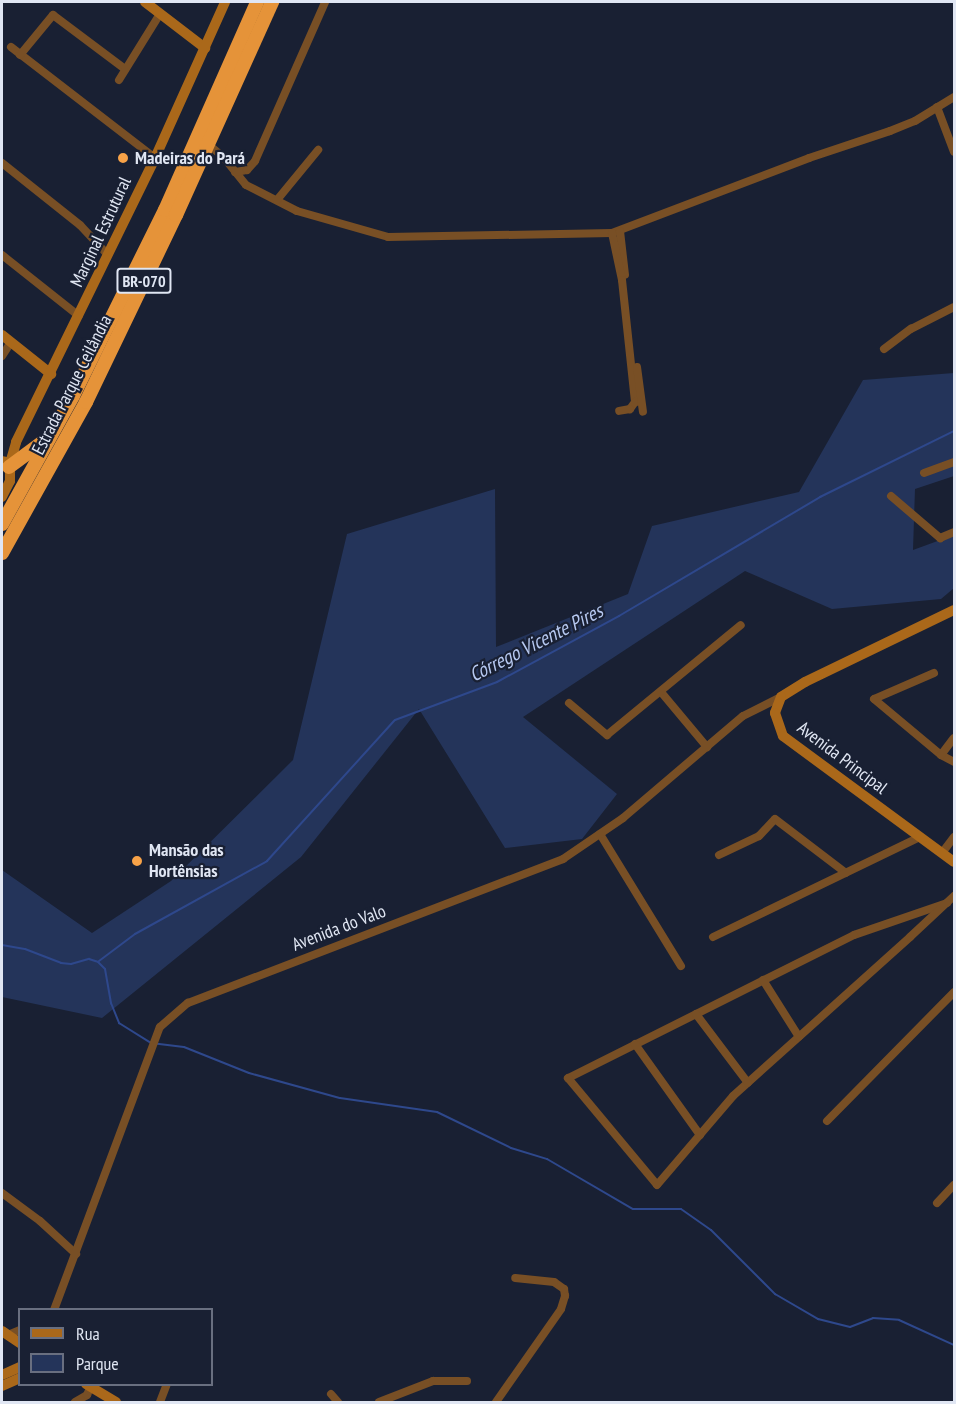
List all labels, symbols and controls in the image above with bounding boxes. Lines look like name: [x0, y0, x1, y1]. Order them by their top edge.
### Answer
place label: Madeiras do Pará: [135, 147, 245, 169]
marker: Madeiras do Pará: [116, 151, 130, 165]
street label: Marginal Estrutural: [66, 174, 136, 290]
road number: BR-070: [116, 268, 172, 294]
street label: Estrada Parque Ceilândia: [28, 312, 116, 458]
water label: Córrego Vicente Pires: [465, 599, 607, 687]
street label: Avenida Principal: [793, 717, 891, 799]
place label: Mansão das Hortênsias: [149, 840, 224, 882]
marker: Mansão das Hortênsias: [130, 854, 144, 868]
street label: Avenida do Valo: [289, 900, 389, 956]
legend: [18, 1308, 213, 1386]
text: Rua: [76, 1322, 100, 1345]
text: Parque: [76, 1352, 119, 1375]

